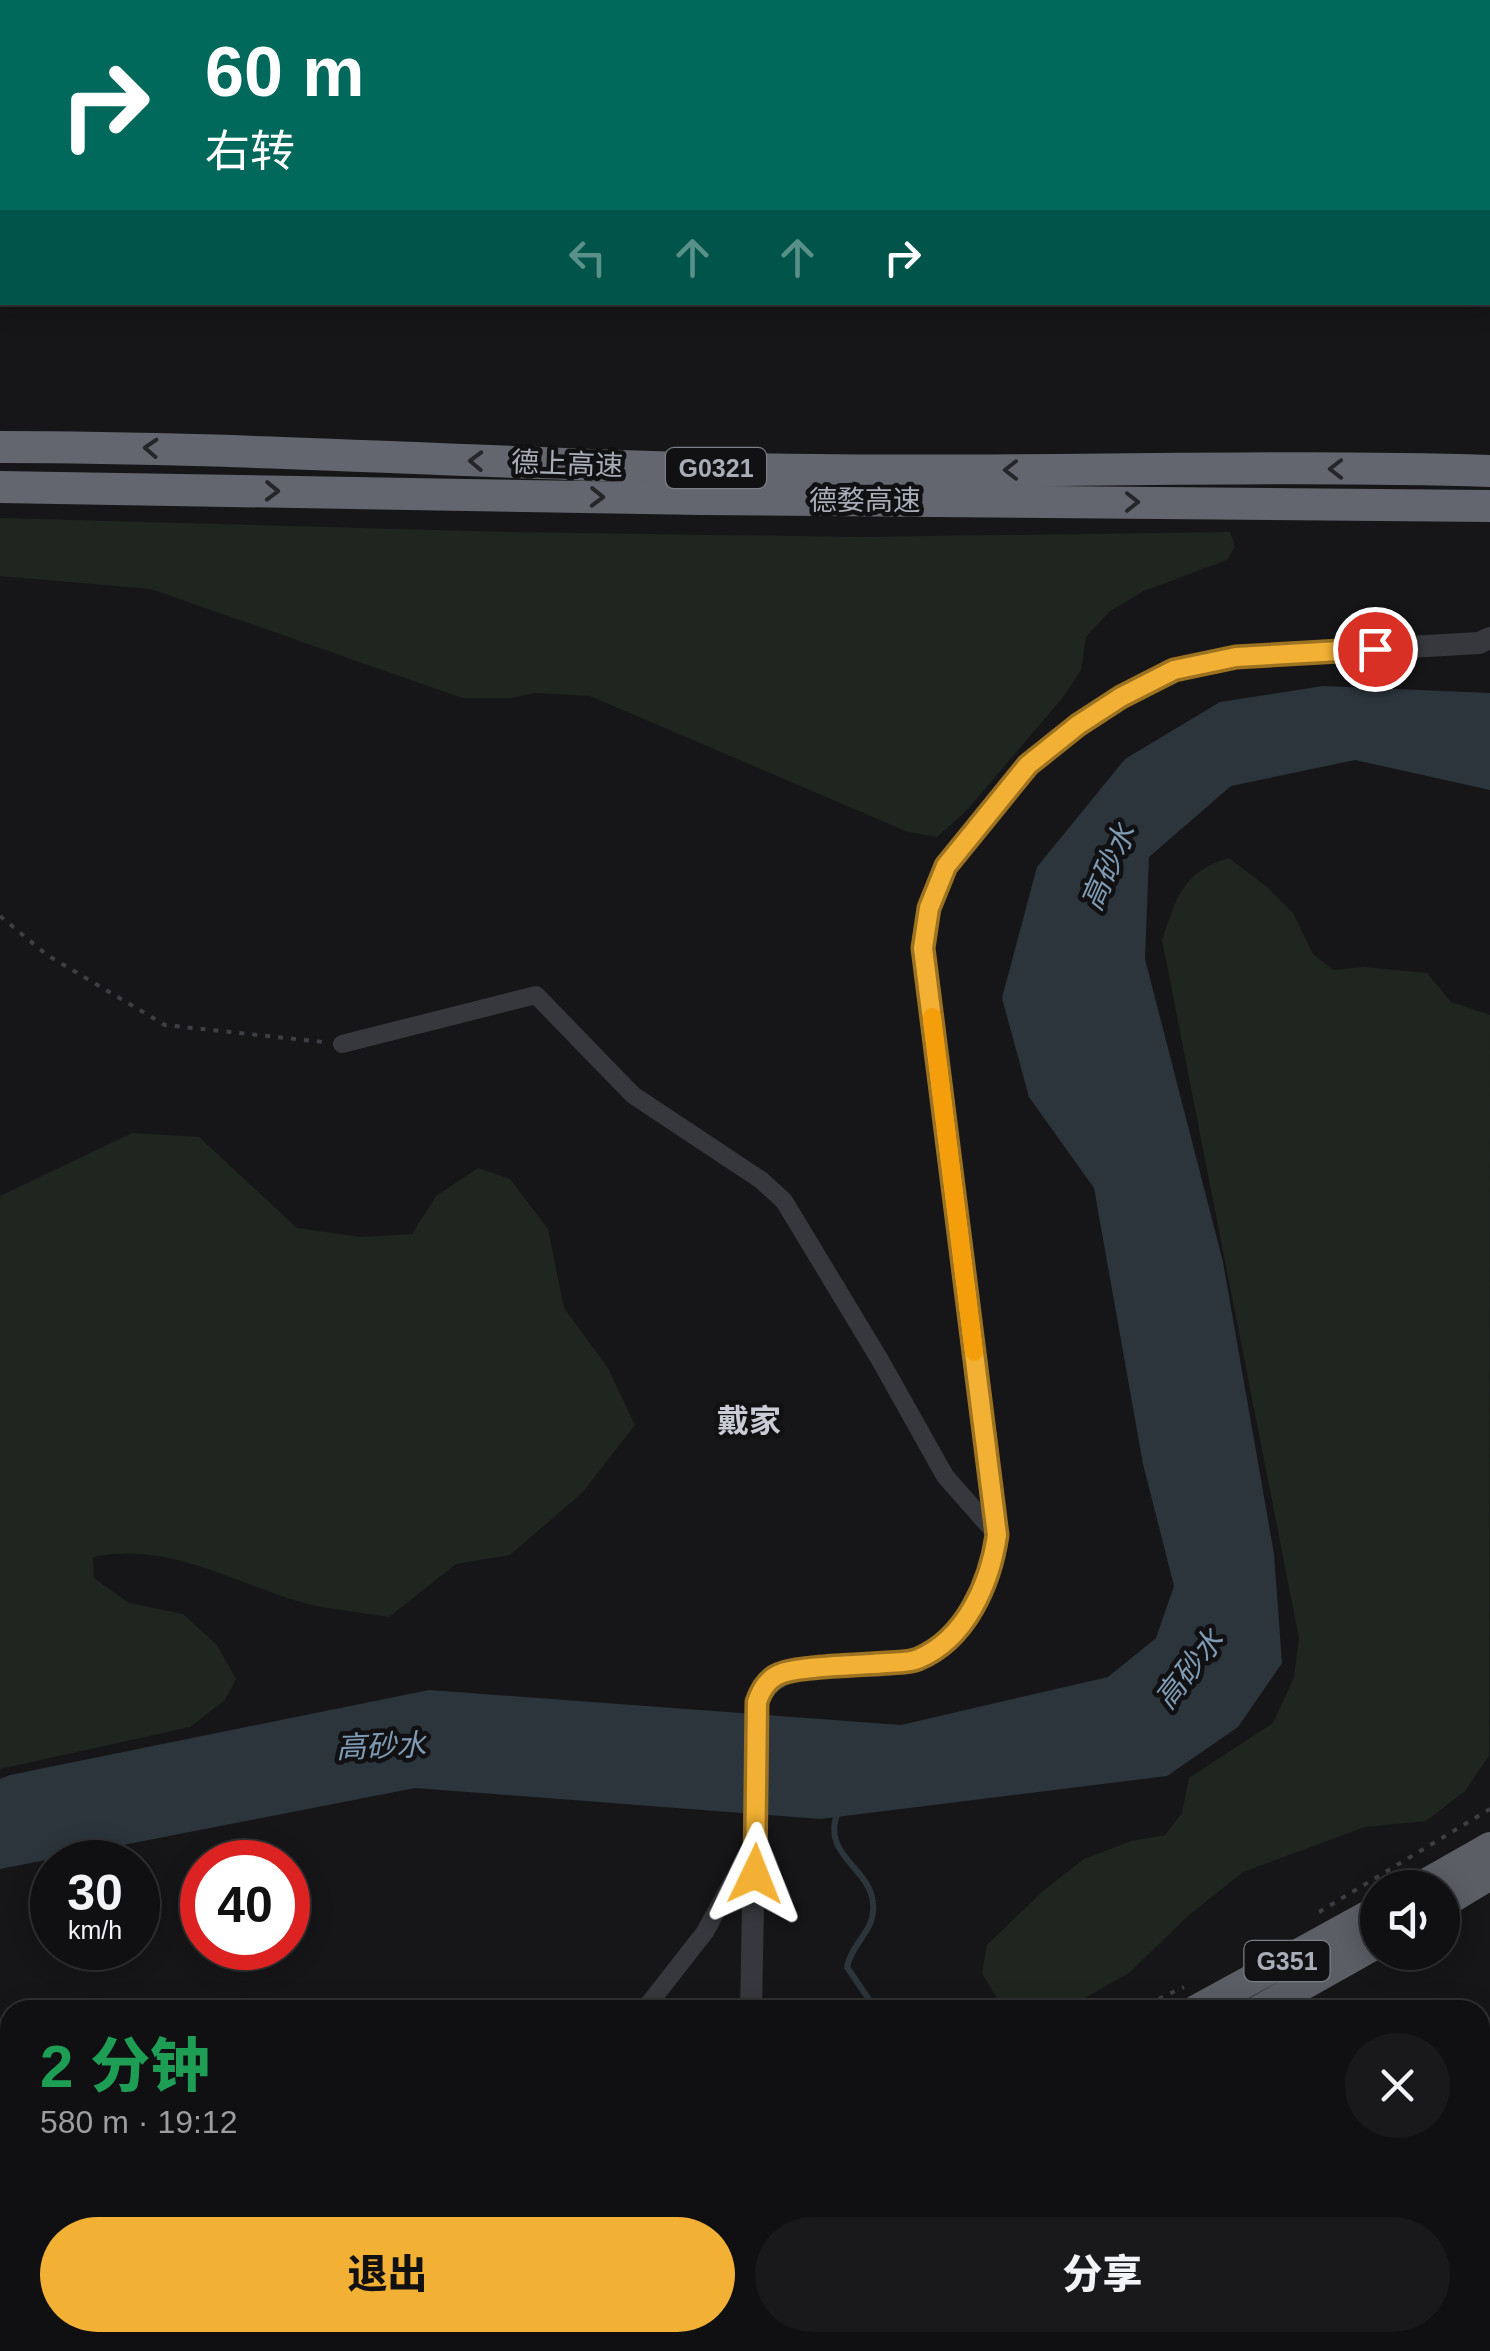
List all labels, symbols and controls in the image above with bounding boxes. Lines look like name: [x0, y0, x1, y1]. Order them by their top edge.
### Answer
text: 60 m: [205, 33, 365, 111]
icon: right: [40, 40, 170, 170]
text: 右转: [205, 126, 295, 177]
icon: left: [560, 230, 615, 285]
icon: ahead: [665, 230, 720, 285]
icon: ahead: [770, 230, 825, 285]
icon: right: [875, 230, 930, 285]
one-way arrow: [143, 438, 159, 459]
street label: 德上高速: [510, 447, 624, 481]
road number: G0321: [666, 448, 766, 488]
one-way arrow: [467, 451, 483, 472]
one-way arrow: [1002, 459, 1018, 481]
one-way arrow: [1327, 459, 1343, 480]
one-way arrow: [266, 480, 281, 502]
street label: 德婺高速: [809, 485, 921, 516]
one-way arrow: [590, 487, 606, 508]
one-way arrow: [1126, 491, 1141, 513]
pin: [1333, 607, 1418, 692]
icon: arrive: [1348, 622, 1403, 677]
water label: 高砂水: [1075, 817, 1142, 915]
district label: 戴家: [717, 1403, 781, 1439]
water label: 高砂水: [1148, 1622, 1231, 1715]
water label: 高砂水: [335, 1728, 429, 1764]
position arrow: [703, 1822, 807, 1926]
speed limit sign: 40: [180, 1840, 310, 1970]
text: 30: [67, 1865, 123, 1921]
map controls: [1360, 1870, 1460, 1970]
button: sound: [1360, 1870, 1460, 1970]
text: km/h: [68, 1916, 122, 1944]
road number: G351: [1244, 1941, 1330, 1981]
text: 2 分钟: [40, 2033, 210, 2100]
button: close: [1345, 2033, 1450, 2138]
text: 580 m · 19:12: [40, 2104, 237, 2140]
button: 退出: [40, 2217, 735, 2332]
button: 分享: [755, 2217, 1450, 2332]

